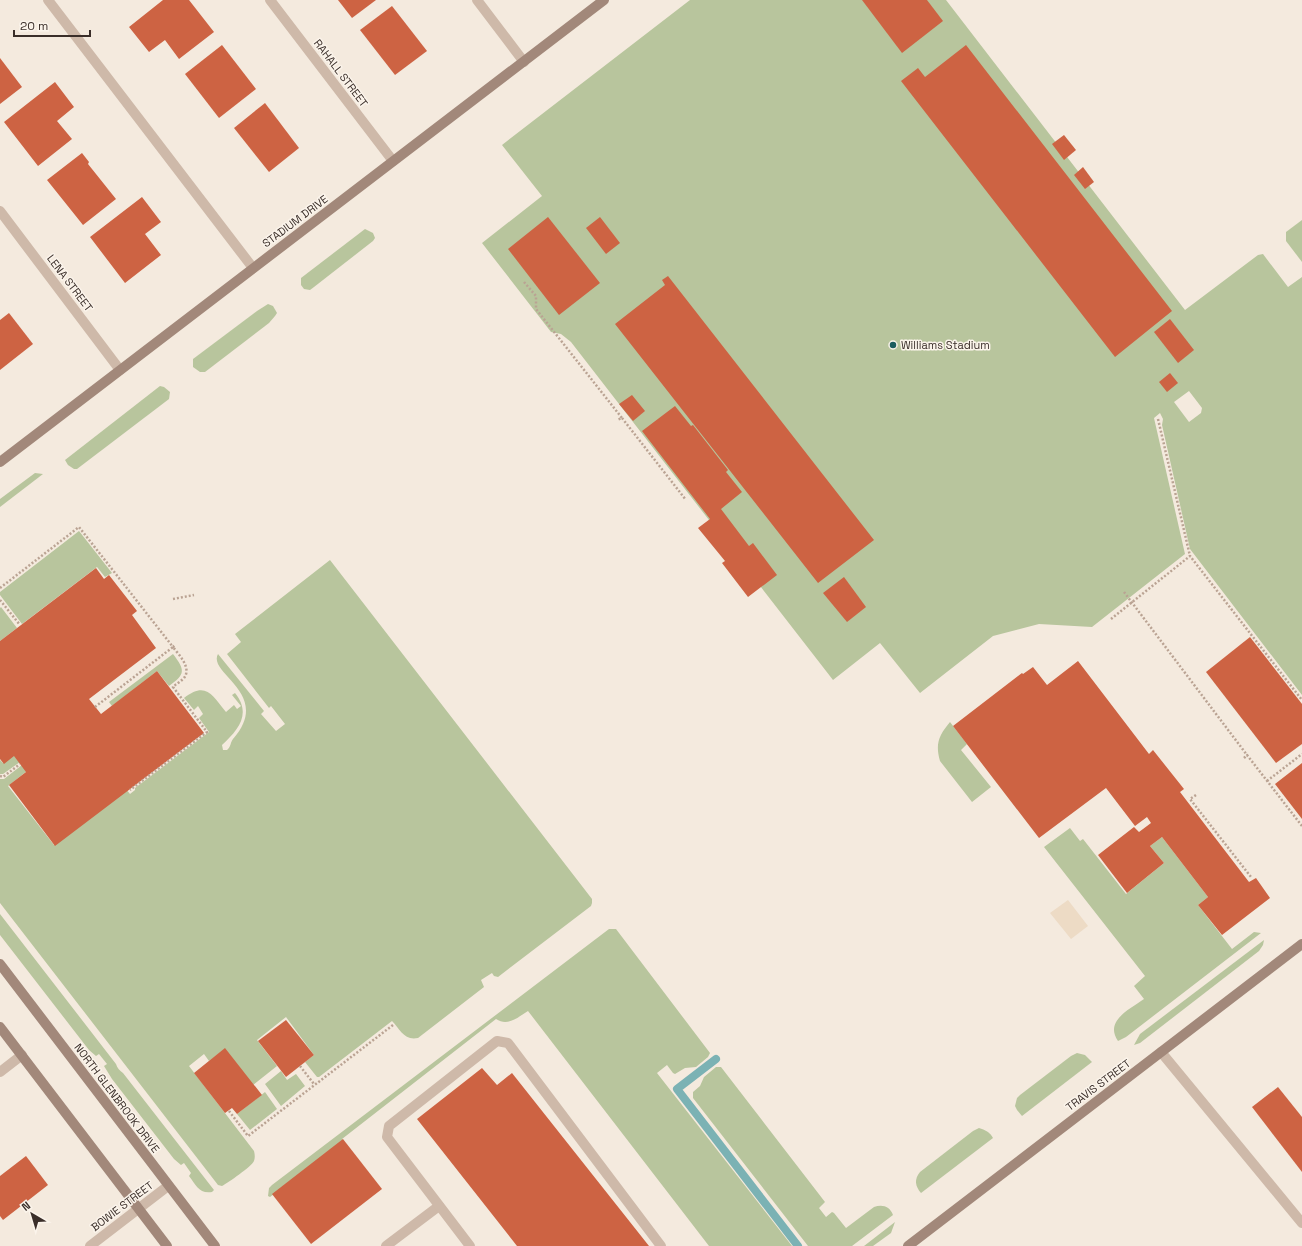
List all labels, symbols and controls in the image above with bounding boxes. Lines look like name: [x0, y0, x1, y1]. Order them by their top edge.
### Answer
scale bar: [14, 12, 90, 38]
text: 20 m: [20, 18, 48, 34]
street label: RAHALL STREET: [311, 36, 371, 110]
street label: STADIUM DRIVE: [259, 192, 331, 250]
street label: LENA STREET: [44, 252, 96, 315]
place label: Williams Stadium: [901, 338, 990, 352]
marker: Williams Stadium: [888, 340, 898, 350]
street label: NORTH GLENBROOK DRIVE: [71, 1041, 163, 1155]
street label: TRAVIS STREET: [1063, 1056, 1134, 1114]
street label: BOWIE STREET: [88, 1178, 156, 1234]
north arrow: [12, 1194, 52, 1234]
text: N: [19, 1198, 33, 1214]

